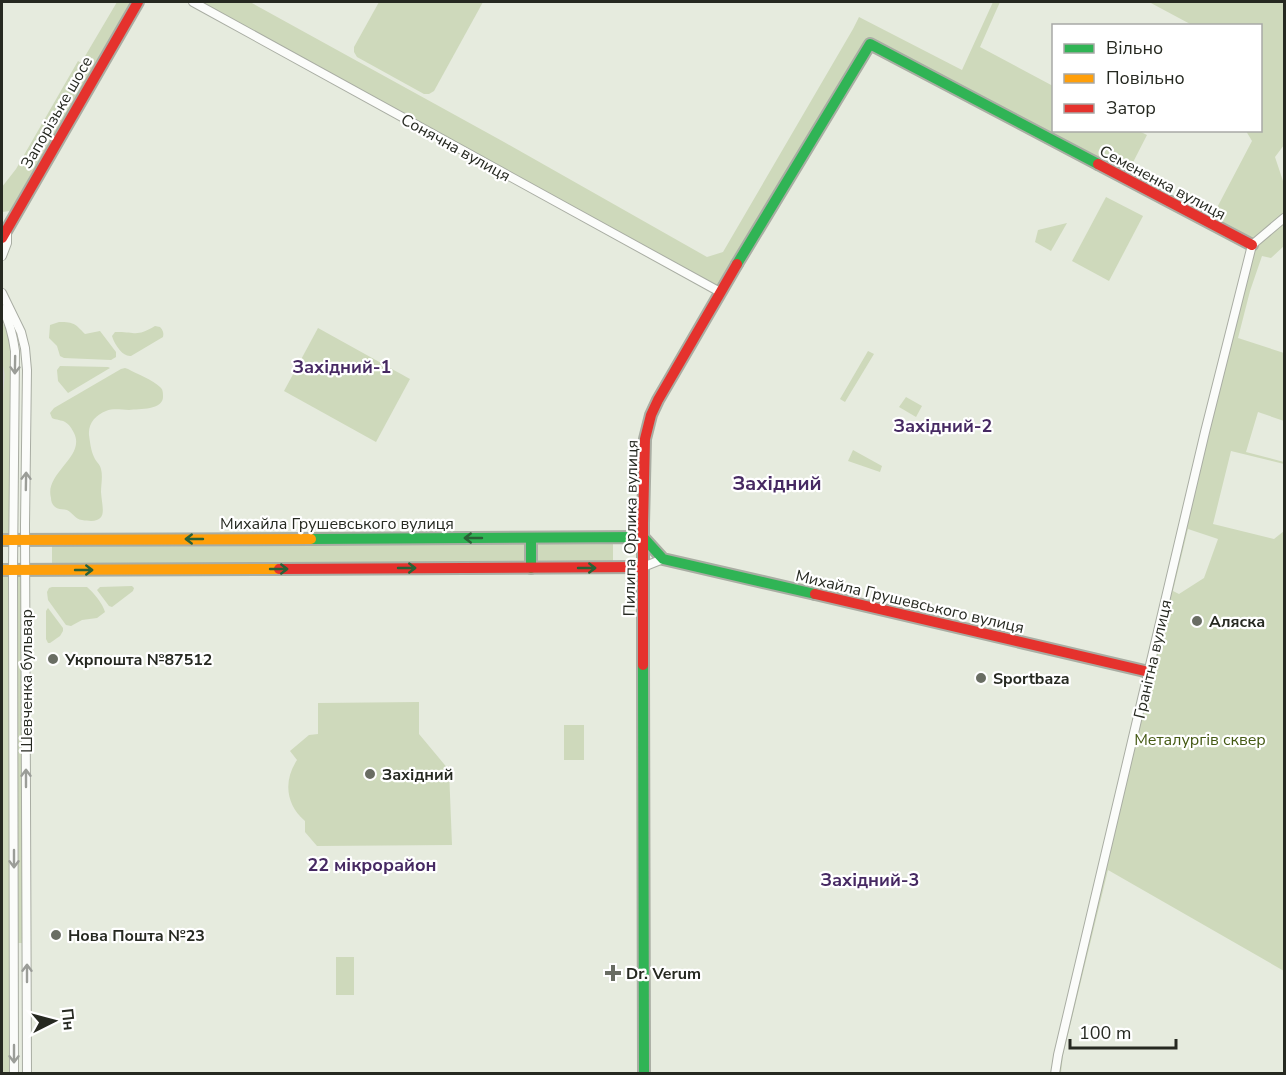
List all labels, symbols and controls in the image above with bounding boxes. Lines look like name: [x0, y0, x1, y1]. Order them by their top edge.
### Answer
legend: [1052, 24, 1262, 132]
text: Вільно: [1106, 36, 1163, 60]
street label: Запорізьке шосе: [16, 52, 98, 173]
text: Повільно: [1106, 66, 1185, 90]
text: Затор: [1106, 96, 1156, 120]
street label: Сонячна вулиця: [397, 109, 514, 187]
street label: Семененка вулиця: [1095, 140, 1230, 226]
one-way arrow: [9, 354, 21, 374]
district label: Західний-1: [293, 355, 391, 379]
district label: Західний-2: [894, 414, 992, 438]
street label: Пилипа Орлика вулиця: [618, 439, 644, 617]
district label: Західний: [732, 470, 822, 497]
one-way arrow: [20, 472, 32, 492]
street label: Михайла Грушевського вулиця: [220, 513, 454, 535]
one-way arrow: [463, 532, 483, 544]
one-way arrow: [184, 533, 204, 545]
one-way arrow: [397, 562, 417, 574]
one-way arrow: [576, 562, 596, 574]
one-way arrow: [268, 563, 288, 575]
one-way arrow: [73, 564, 93, 576]
street label: Михайла Грушевського вулиця: [793, 565, 1026, 639]
street label: Гранітна вулиця: [1129, 598, 1177, 721]
street label: Шевченка бульвар: [16, 609, 38, 753]
place label: Аляска: [1209, 611, 1265, 633]
marker: Аляска: [1190, 614, 1204, 628]
place label: Укрпошта №87512: [64, 649, 212, 671]
marker: Укрпошта №87512: [46, 652, 60, 666]
place label: Sportbaza: [993, 668, 1069, 690]
marker: Sportbaza: [974, 671, 988, 685]
park label: Металургів сквер: [1134, 729, 1266, 751]
place label: Західний: [382, 764, 453, 786]
marker: Західний: [363, 767, 377, 781]
one-way arrow: [20, 769, 32, 789]
one-way arrow: [8, 849, 20, 869]
district label: 22 мікрорайон: [308, 853, 436, 877]
district label: Західний-3: [821, 868, 919, 892]
place label: Нова Пошта №23: [68, 925, 205, 947]
marker: Нова Пошта №23: [49, 928, 63, 942]
place label: Dr. Verum: [626, 963, 701, 985]
one-way arrow: [21, 964, 33, 984]
marker: Dr. Verum: [604, 964, 622, 982]
north arrow: [24, 991, 84, 1051]
text: Пн: [56, 1007, 80, 1032]
scale bar: [1070, 1012, 1176, 1050]
text: 100 m: [1079, 1021, 1131, 1045]
one-way arrow: [8, 1044, 20, 1064]

